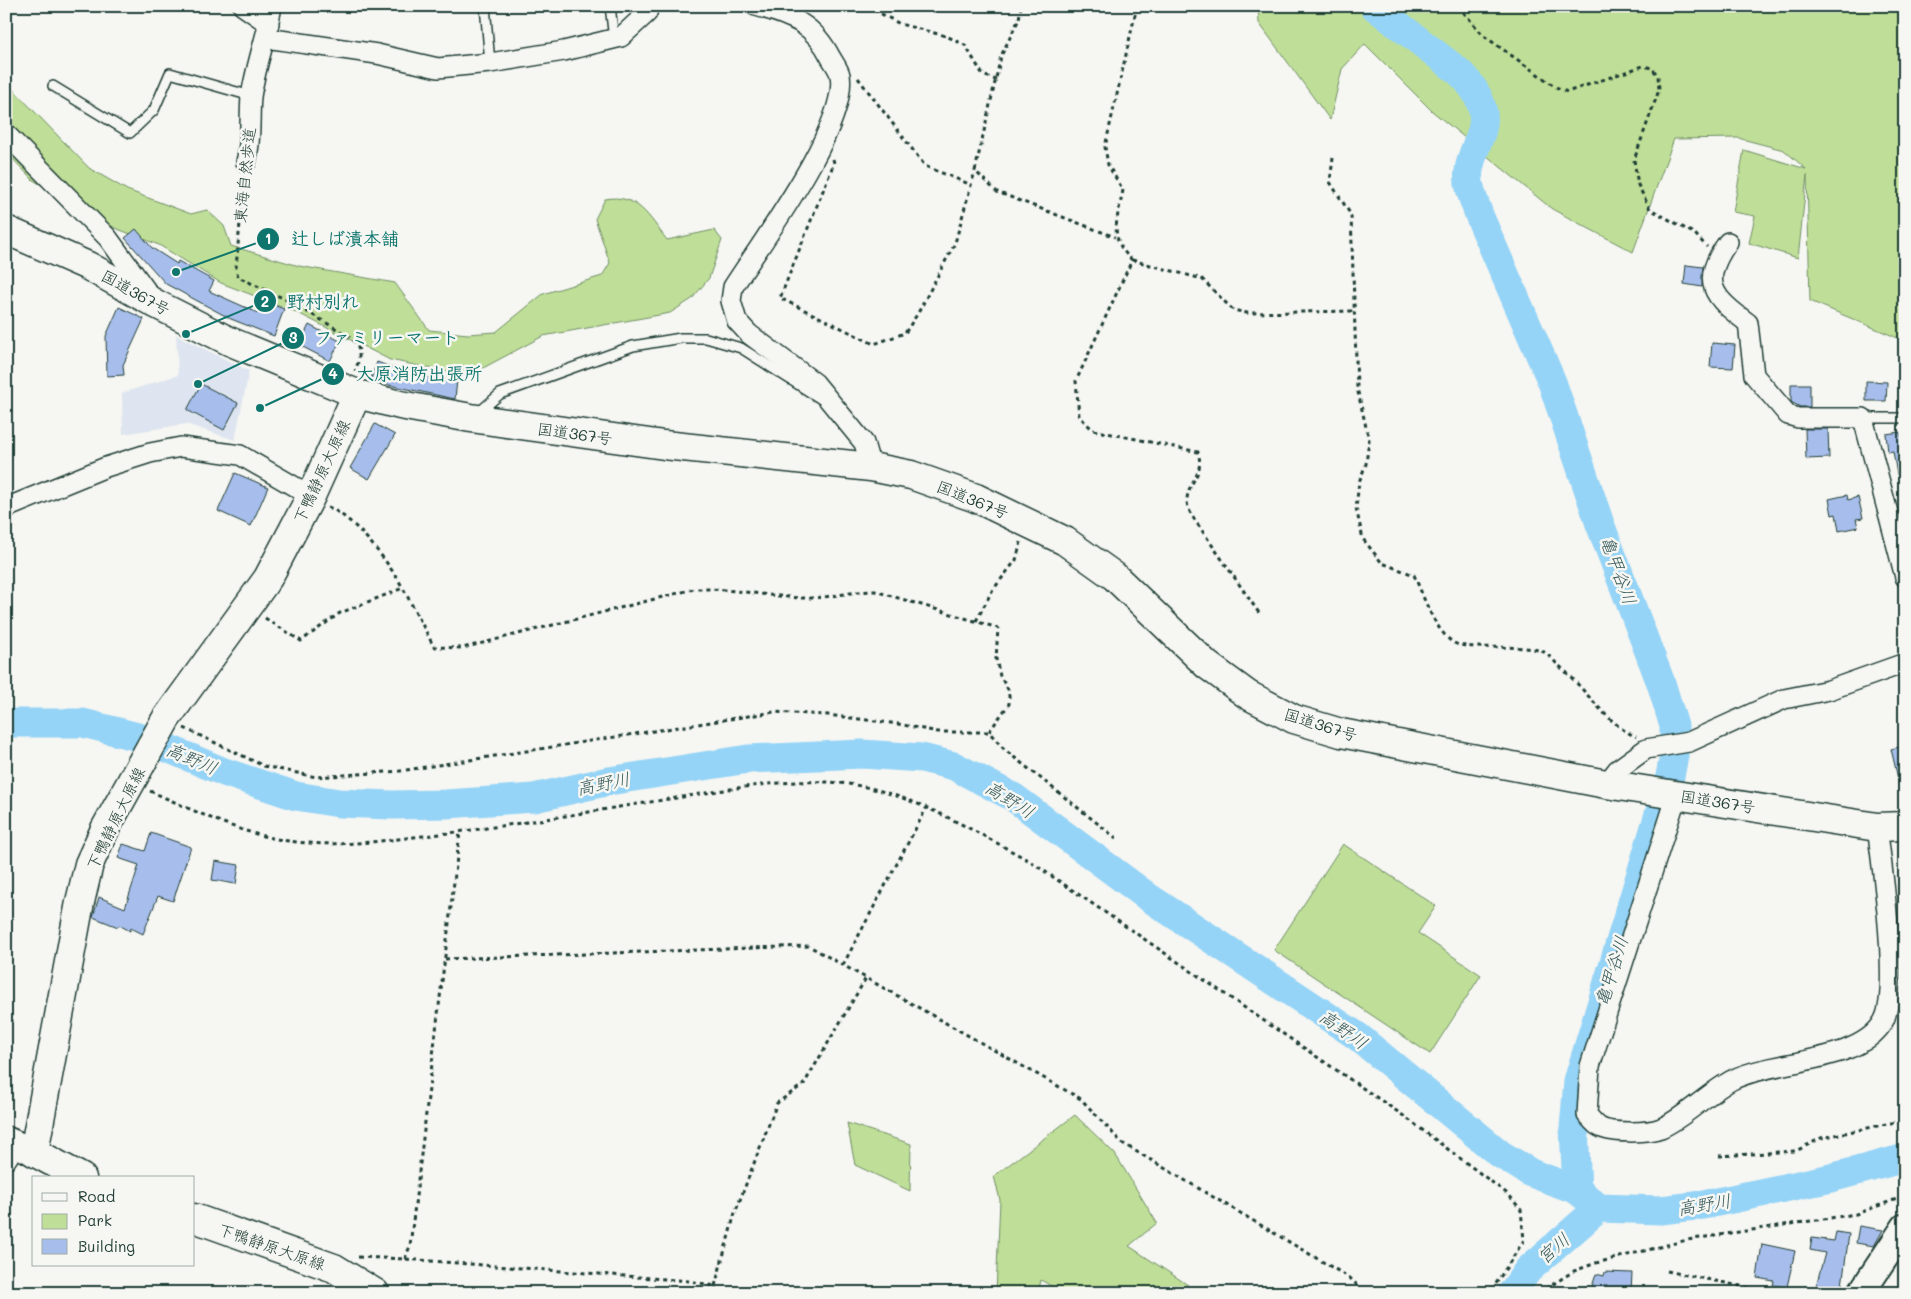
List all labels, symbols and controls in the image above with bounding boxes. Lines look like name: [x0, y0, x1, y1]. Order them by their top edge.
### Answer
street label: 東海自然歩道: [229, 126, 259, 224]
callout: 辻しば漬本舗: [256, 222, 409, 255]
text: 辻しば漬本舗: [291, 226, 399, 250]
text: 1: [265, 228, 271, 248]
street label: 国道367号: [98, 264, 174, 320]
callout: 野村別れ: [252, 285, 369, 318]
text: 野村別れ: [287, 289, 359, 313]
text: 2: [261, 291, 269, 311]
callout: ファミリーマート: [280, 321, 469, 354]
text: ファミリーマート: [315, 325, 459, 349]
text: 3: [288, 327, 298, 347]
callout: 大原消防出張所: [321, 357, 492, 390]
text: 大原消防出張所: [356, 361, 482, 385]
text: 4: [328, 363, 338, 383]
street label: 下鴨静原大原線: [288, 416, 354, 526]
street label: 国道367号: [536, 417, 614, 449]
street label: 国道367号: [934, 475, 1012, 523]
water label: 亀甲谷川: [1595, 532, 1643, 608]
street label: 国道367号: [1282, 703, 1360, 745]
water label: 高野川: [162, 736, 222, 780]
street label: 下鴨静原大原線: [81, 763, 149, 873]
water label: 高野川: [574, 766, 632, 800]
water label: 高野川: [981, 775, 1039, 823]
street label: 国道367号: [1679, 785, 1757, 817]
water label: 亀甲谷川: [1589, 933, 1633, 1009]
water label: 高野川: [1315, 1004, 1373, 1054]
legend: [32, 1176, 195, 1266]
text: Road: [78, 1186, 115, 1206]
water label: 高野川: [1675, 1188, 1733, 1220]
text: Park: [78, 1210, 112, 1230]
street label: 下鴨静原大原線: [216, 1218, 328, 1274]
water label: 宮川: [1532, 1227, 1574, 1269]
text: Building: [78, 1236, 135, 1256]

